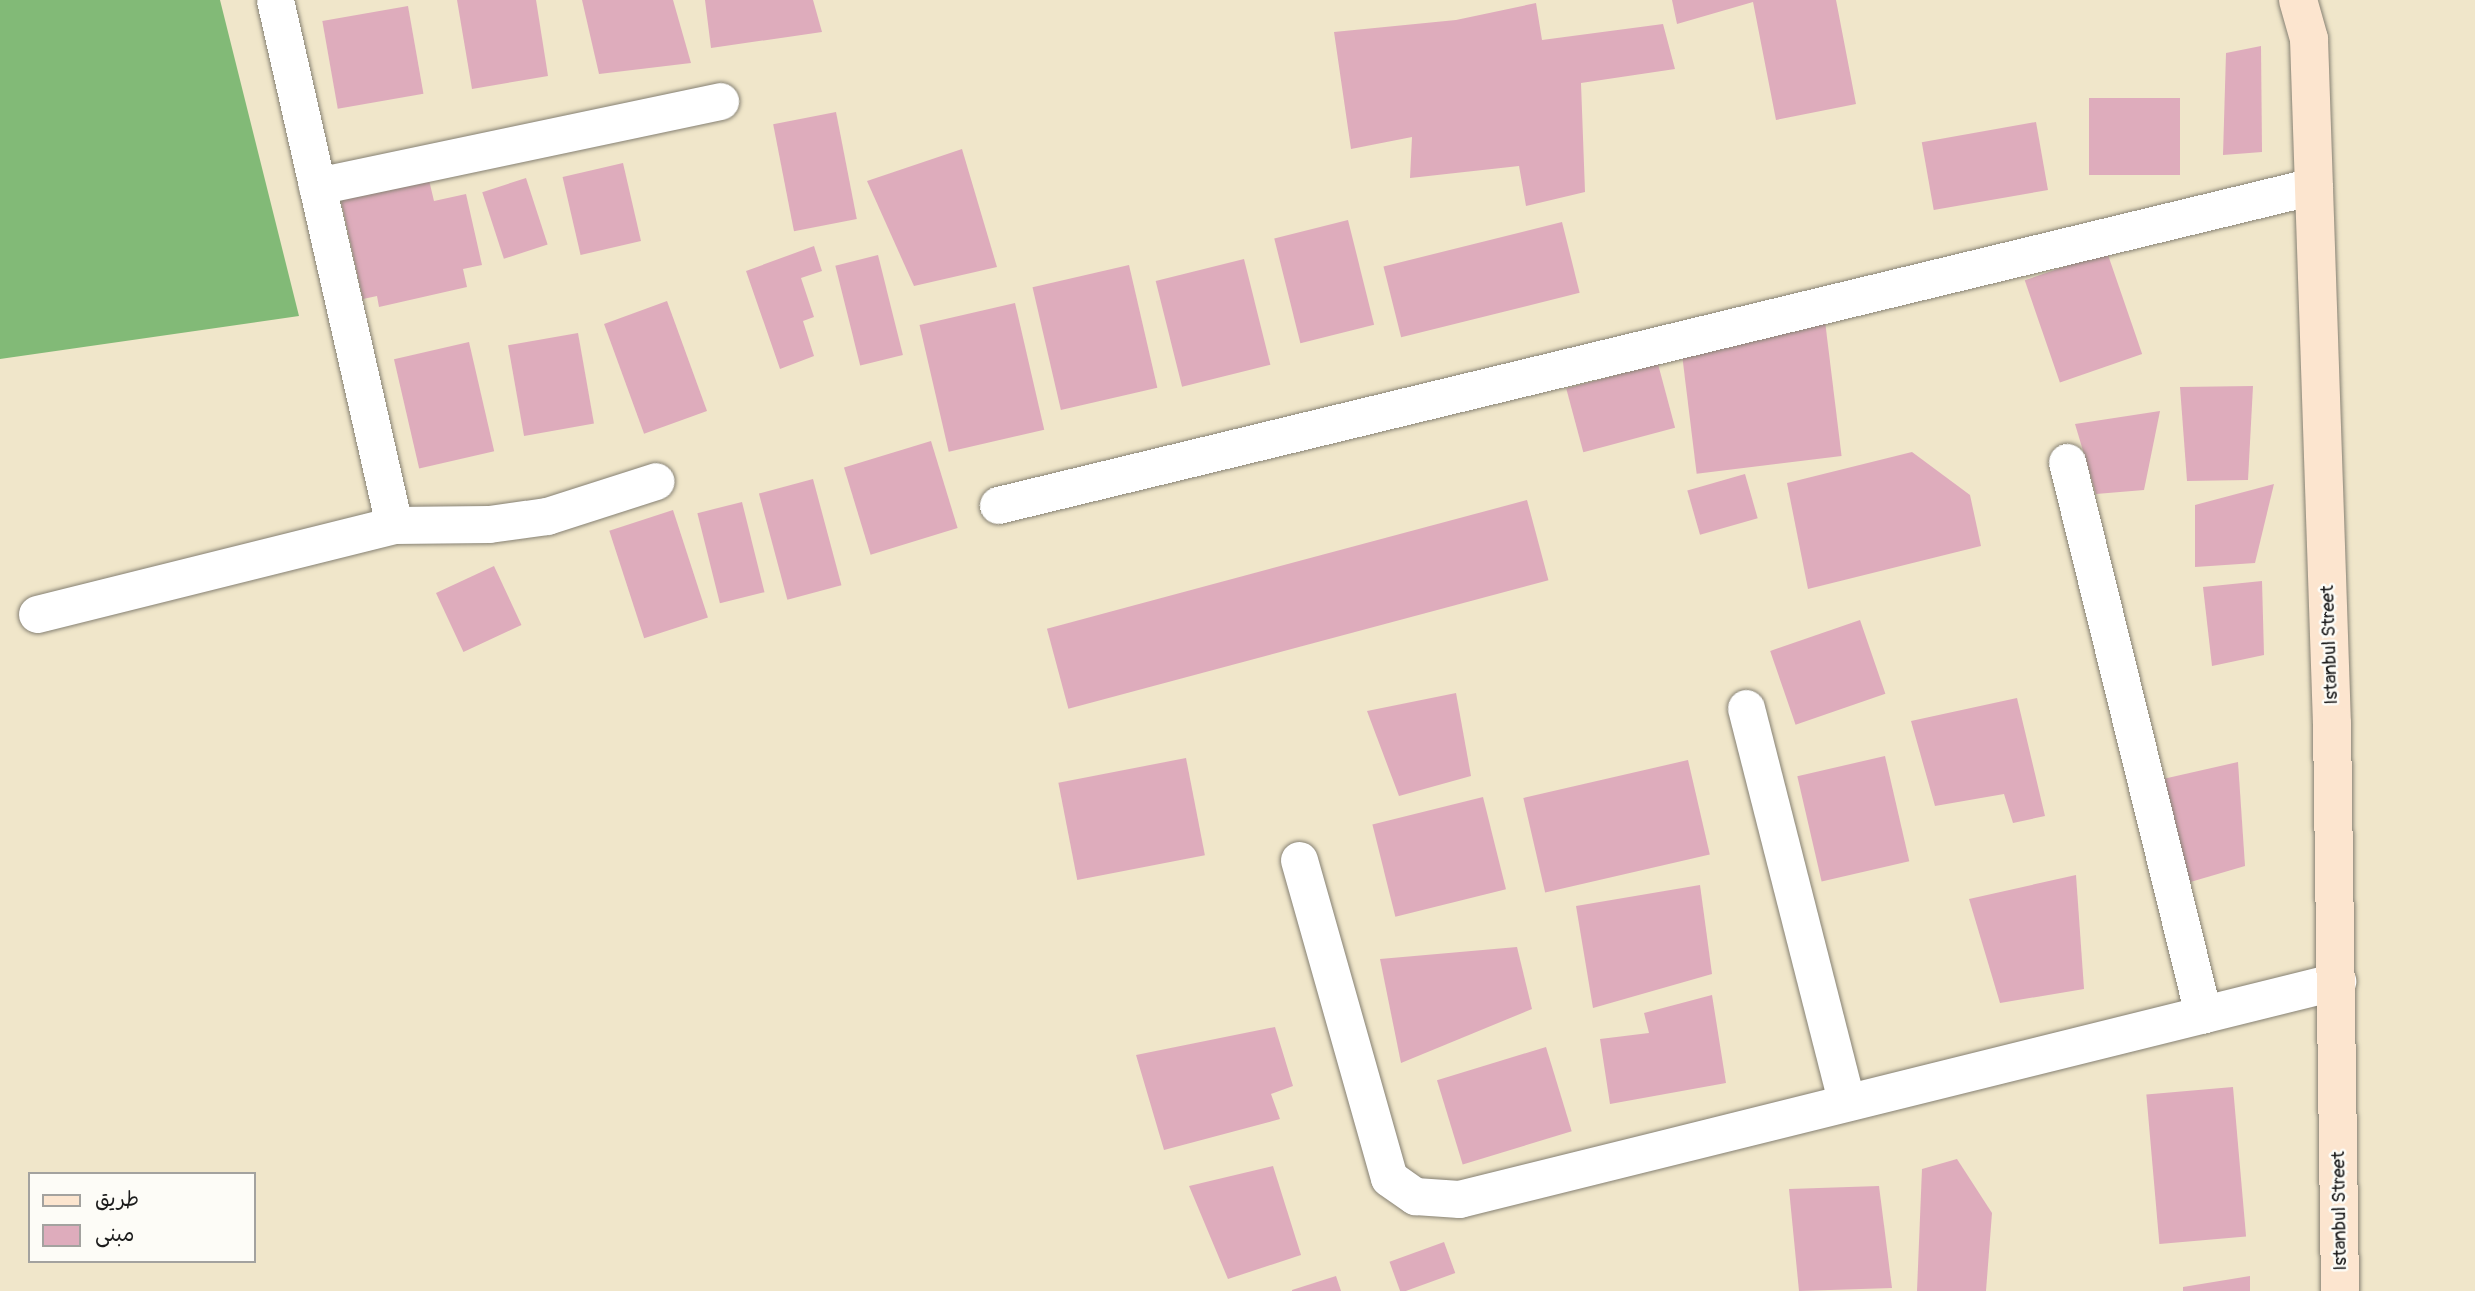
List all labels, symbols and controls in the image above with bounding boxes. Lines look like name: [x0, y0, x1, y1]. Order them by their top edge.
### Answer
street label: Istanbul Street: [2317, 585, 2343, 705]
street label: Istanbul Street: [2328, 1151, 2352, 1271]
legend: [28, 1172, 256, 1263]
text: طريق: [95, 1186, 139, 1213]
text: مبنى: [95, 1221, 134, 1248]

